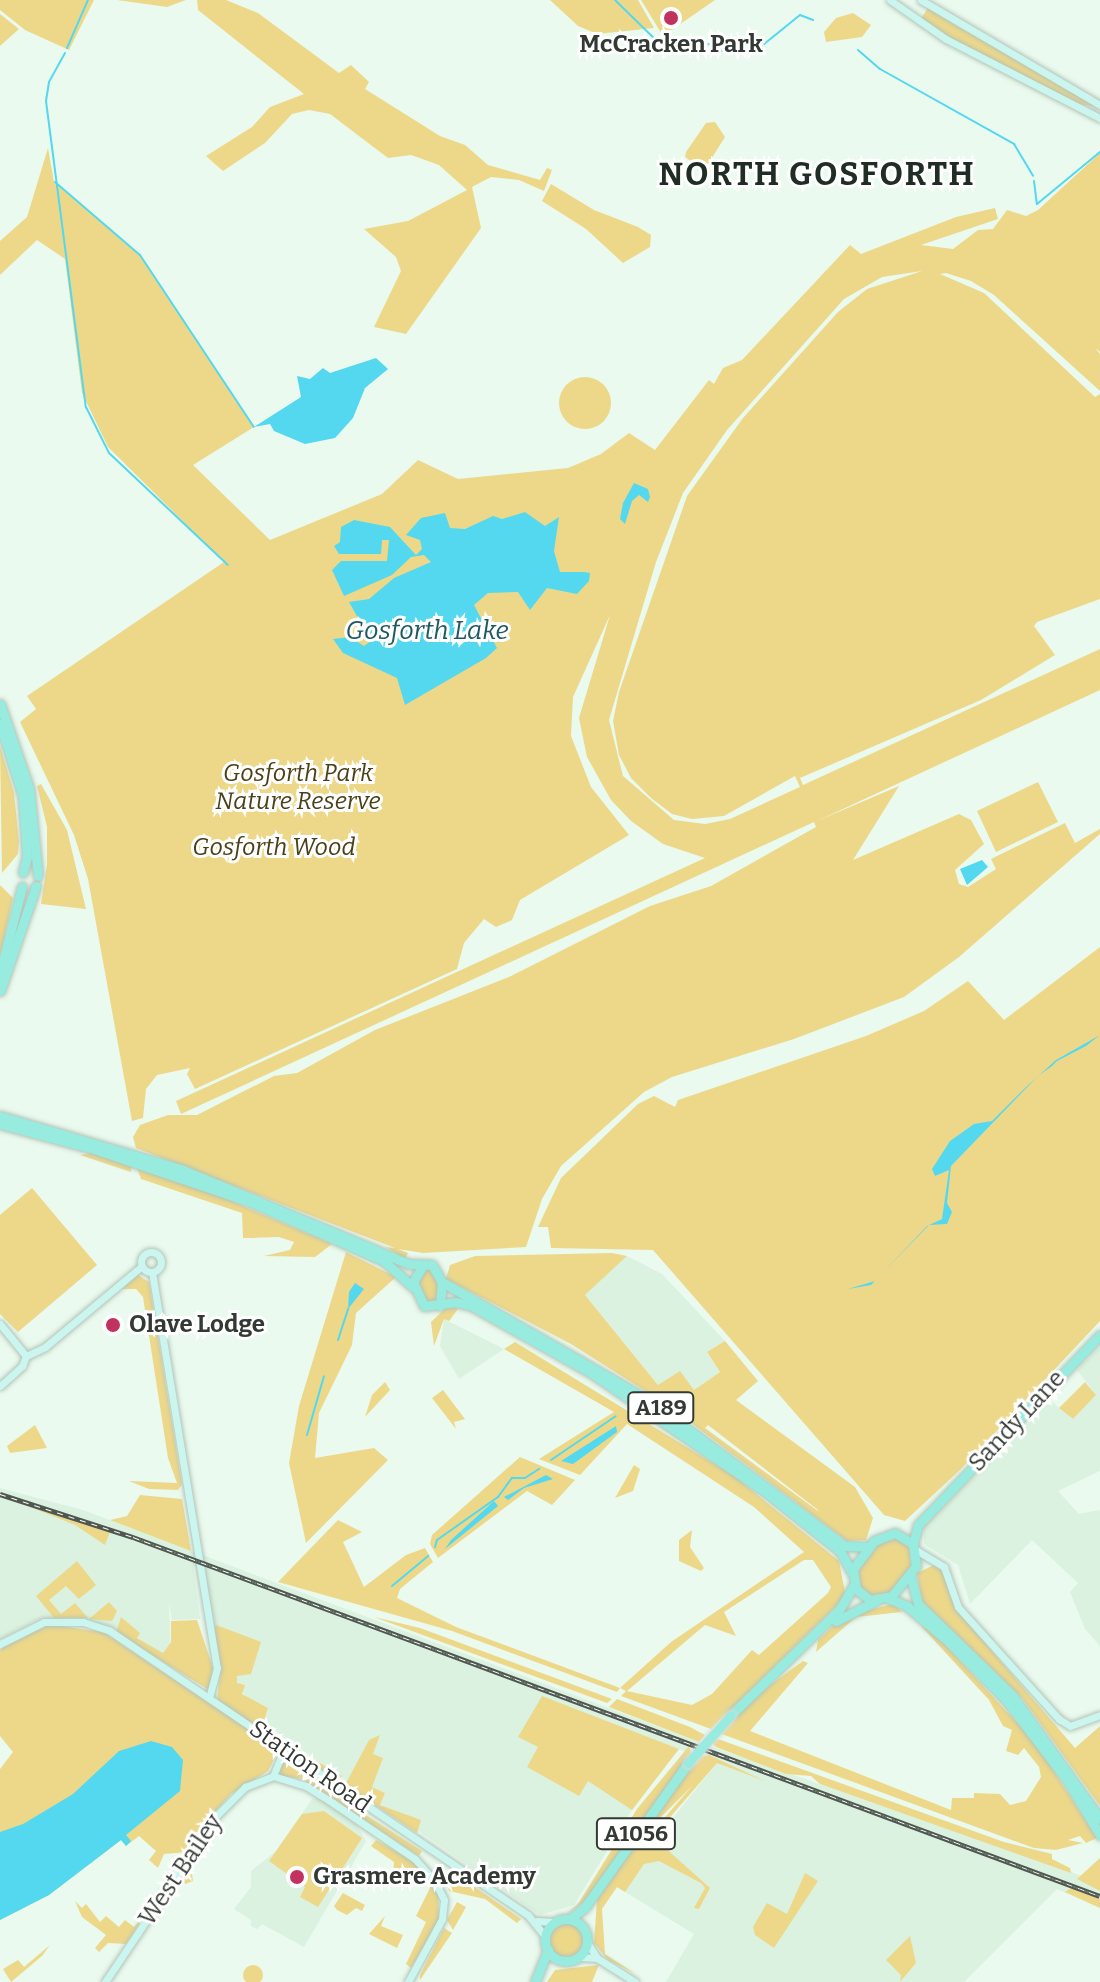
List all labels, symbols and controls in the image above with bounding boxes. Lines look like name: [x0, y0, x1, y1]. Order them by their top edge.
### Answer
marker: McCracken Park: [662, 9, 680, 27]
place label: McCracken Park: [579, 31, 763, 59]
district label: NORTH GOSFORTH: [658, 155, 976, 193]
water label: Gosforth Lake: [345, 615, 509, 647]
park label: Gosforth Park Nature Reserve: [215, 760, 381, 816]
park label: Gosforth Wood: [192, 834, 356, 862]
place label: Olave Lodge: [129, 1311, 265, 1339]
marker: Olave Lodge: [104, 1316, 122, 1334]
street label: Sandy Lane: [963, 1364, 1071, 1478]
road number: A189: [627, 1390, 695, 1426]
street label: Station Road: [244, 1715, 376, 1819]
street label: West Bailey: [133, 1809, 229, 1931]
road number: A1056: [594, 1816, 678, 1852]
place label: Grasmere Academy: [313, 1863, 536, 1891]
marker: Grasmere Academy: [288, 1868, 306, 1886]

